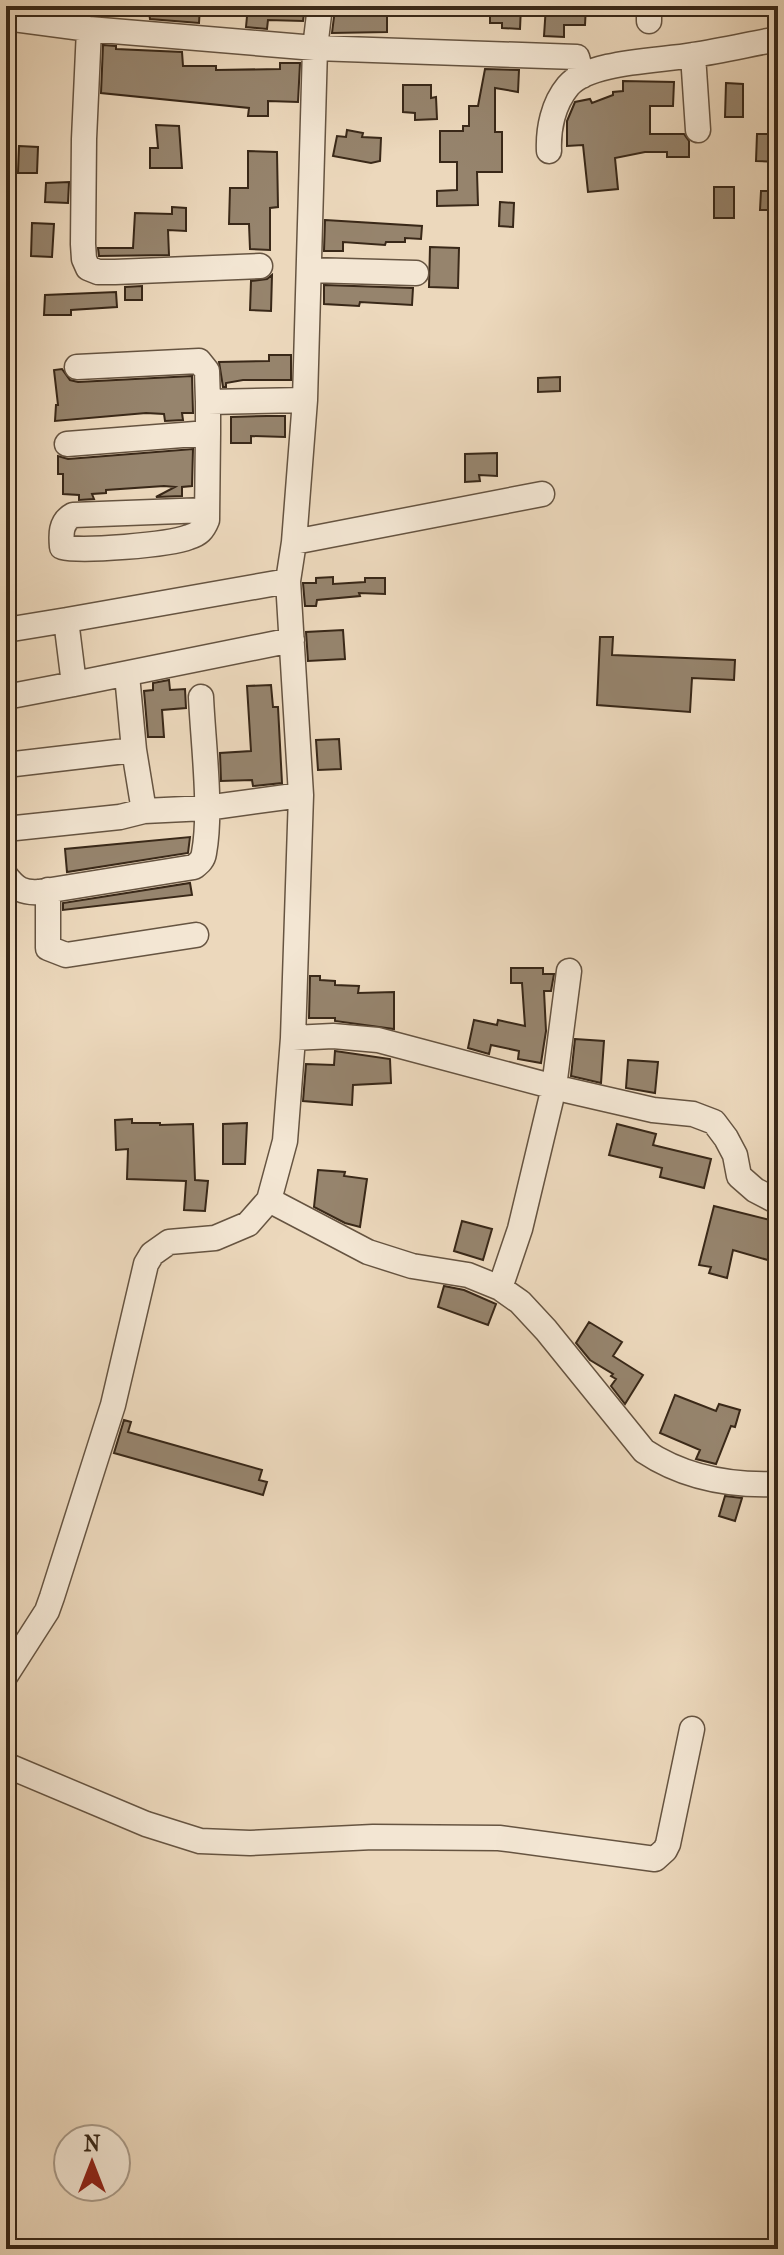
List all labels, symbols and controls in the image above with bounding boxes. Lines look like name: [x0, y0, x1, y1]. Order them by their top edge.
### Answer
north arrow: [52, 2123, 132, 2203]
text: N: [84, 2131, 101, 2157]

